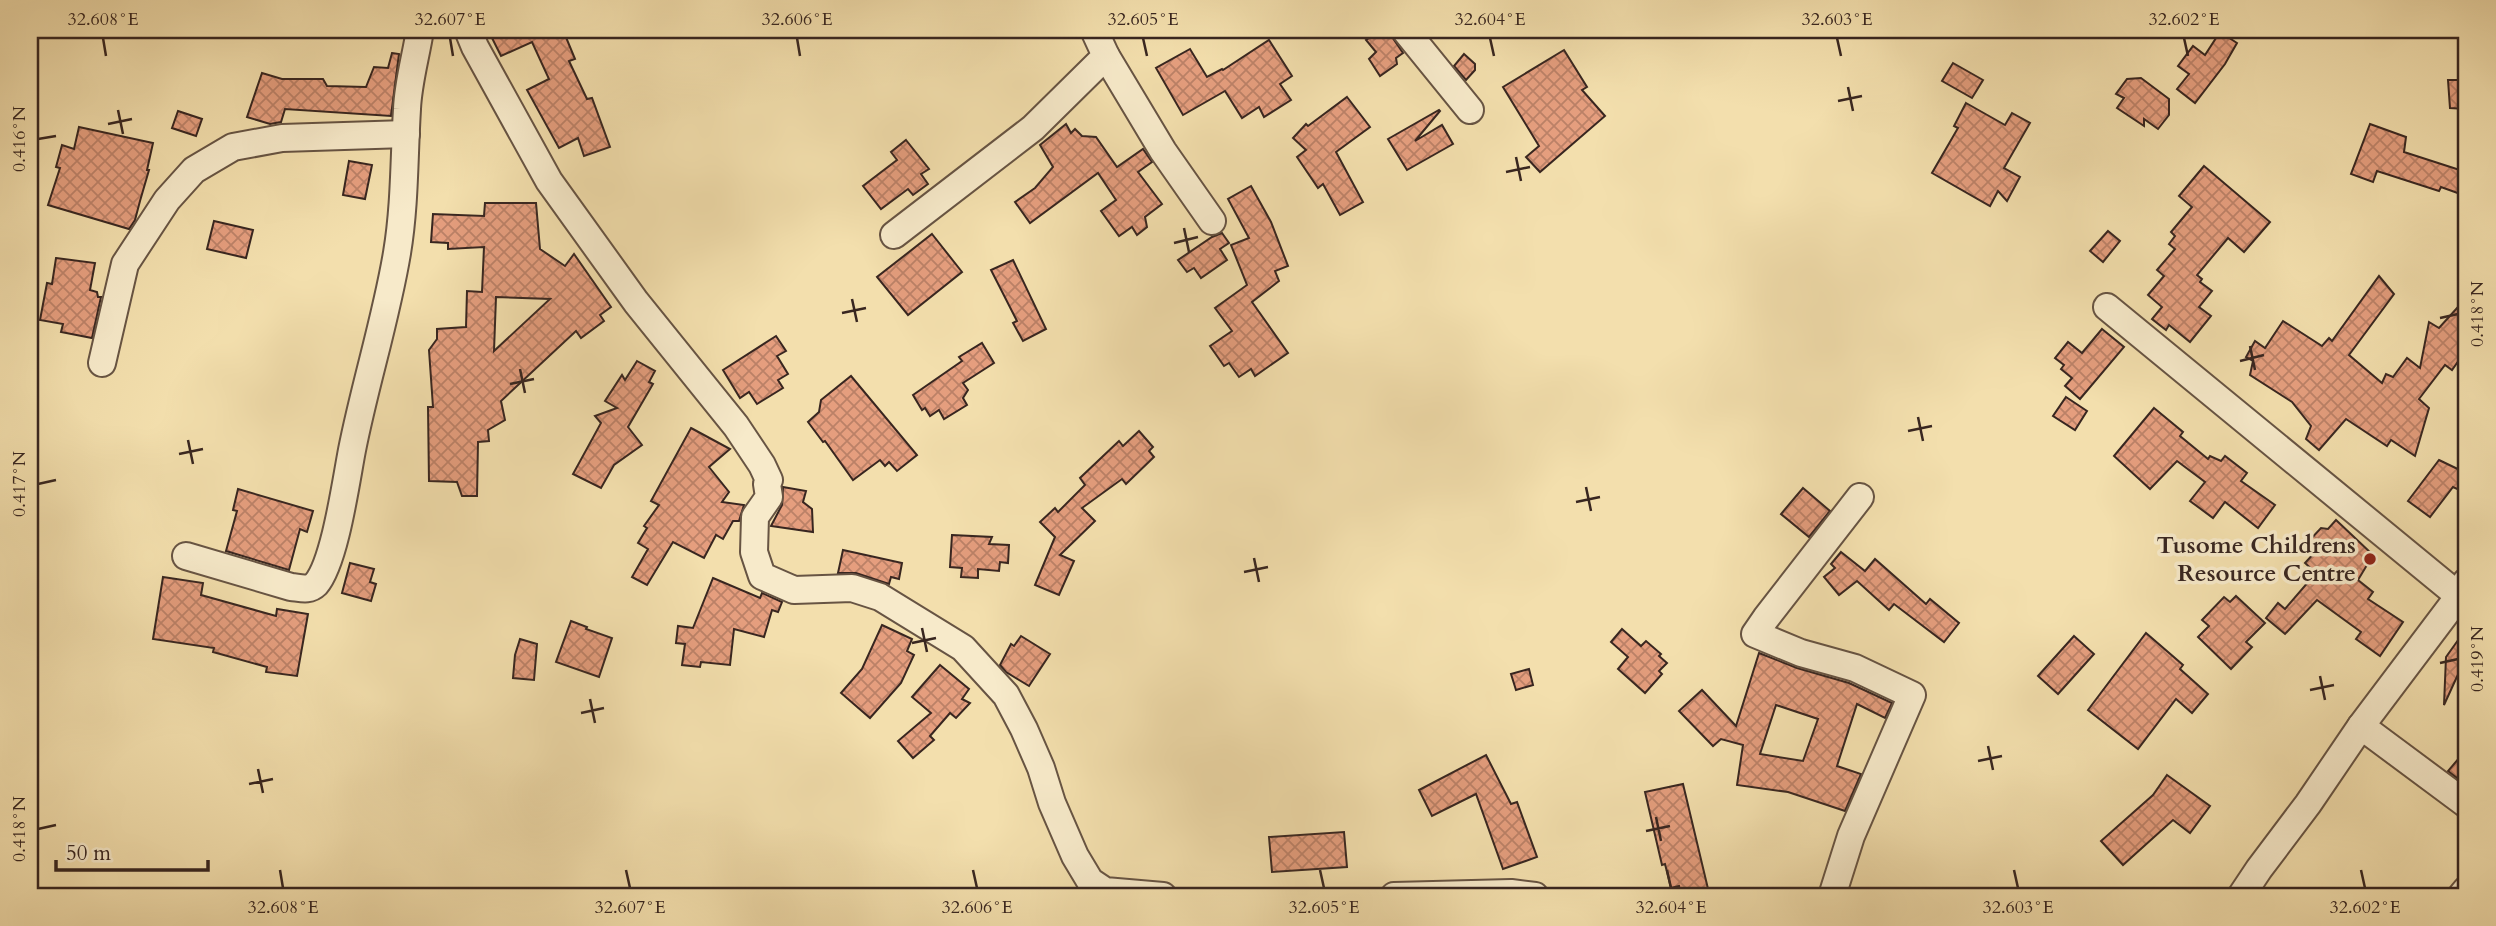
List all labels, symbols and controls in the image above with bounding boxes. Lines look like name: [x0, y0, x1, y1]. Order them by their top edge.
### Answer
text: 32.608°E: [68, 7, 139, 32]
text: 32.607°E: [415, 7, 486, 32]
text: 32.606°E: [762, 7, 833, 32]
text: 32.605°E: [1108, 7, 1179, 32]
text: 32.604°E: [1455, 7, 1526, 32]
text: 32.603°E: [1802, 7, 1873, 32]
text: 32.602°E: [2149, 7, 2220, 32]
text: 0.416°N: [7, 105, 32, 172]
text: 0.418°N: [2465, 280, 2490, 347]
text: 0.417°N: [7, 450, 32, 517]
place label: Tusome Childrens Resource Centre: [2157, 529, 2356, 590]
marker: Tusome Childrens Resource Centre: [2362, 551, 2378, 567]
text: 0.419°N: [2465, 625, 2490, 692]
text: 0.418°N: [7, 795, 32, 862]
scale bar: [56, 828, 208, 872]
text: 50 m: [66, 839, 111, 868]
text: 32.608°E: [248, 895, 319, 920]
text: 32.607°E: [595, 895, 666, 920]
text: 32.606°E: [942, 895, 1013, 920]
text: 32.605°E: [1289, 895, 1360, 920]
text: 32.604°E: [1636, 895, 1707, 920]
text: 32.603°E: [1983, 895, 2054, 920]
text: 32.602°E: [2330, 895, 2401, 920]

